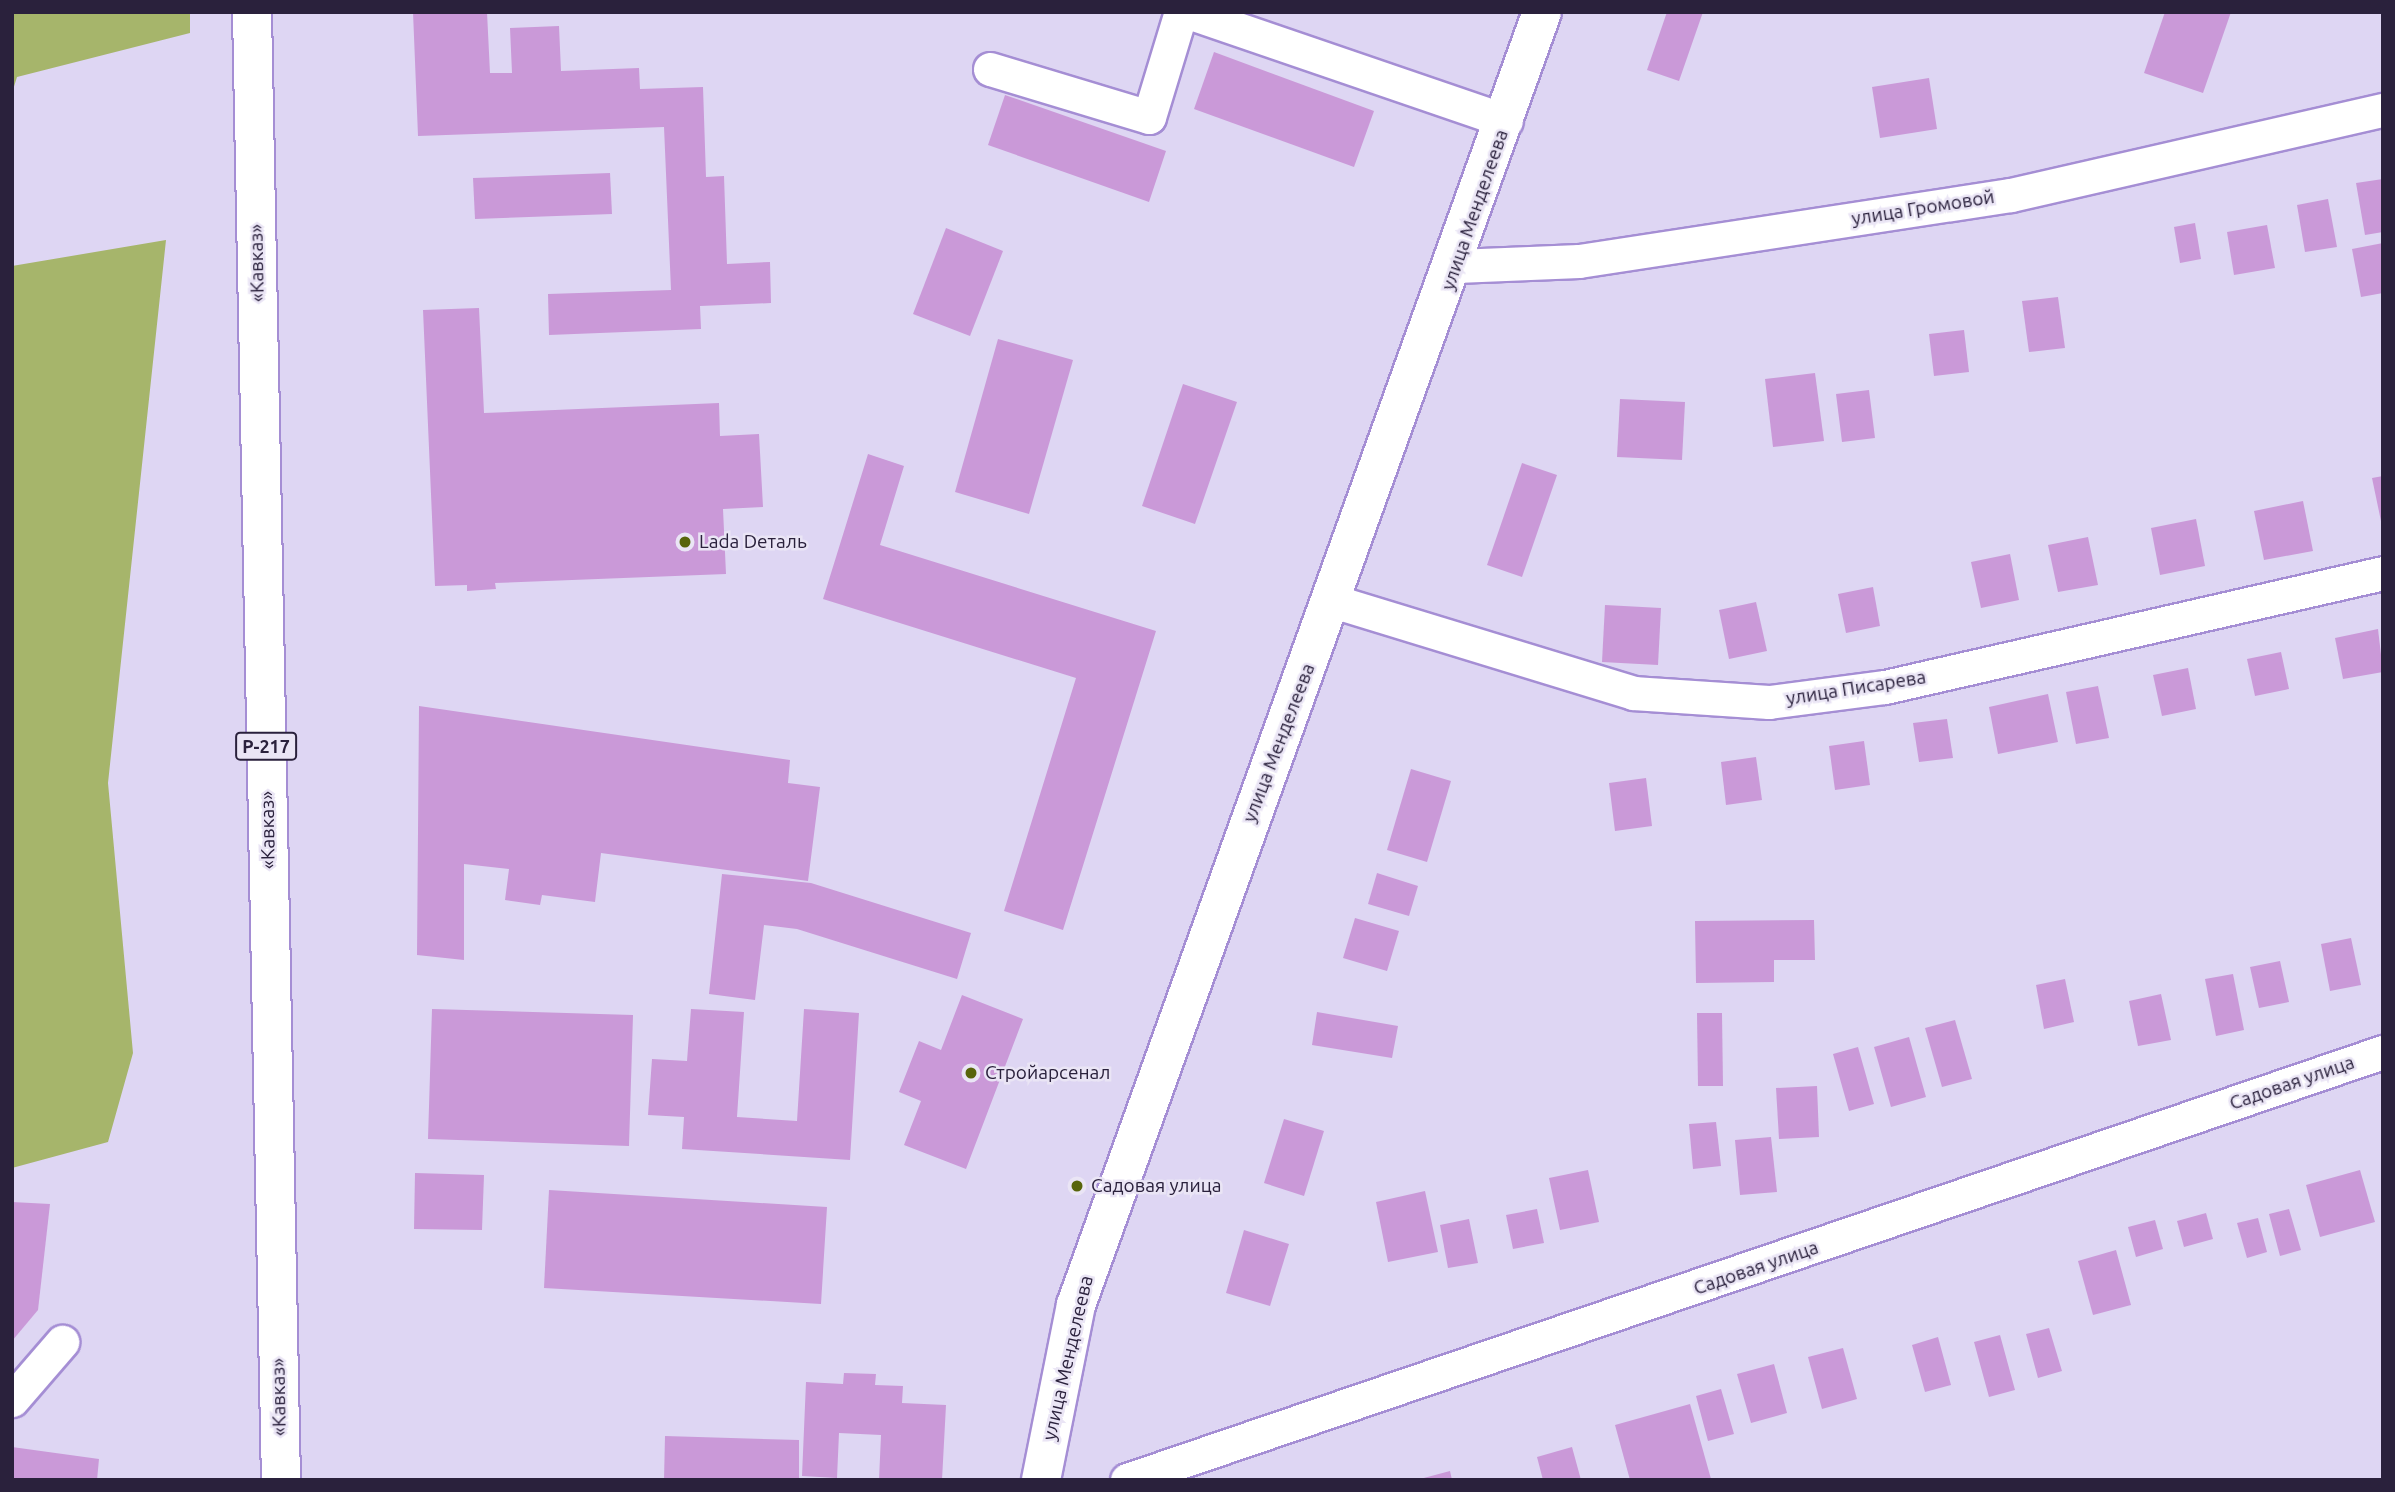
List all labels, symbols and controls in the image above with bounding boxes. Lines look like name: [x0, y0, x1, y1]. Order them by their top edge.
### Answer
street label: улица Менделеева: [1437, 127, 1513, 293]
street label: улица Громовой: [1850, 185, 1996, 231]
street label: «Кавказ»: [245, 224, 269, 302]
place label: Lada Dеталь: [699, 531, 807, 553]
marker: Lada Dеталь: [677, 534, 693, 550]
street label: улица Менделеева: [1238, 660, 1320, 826]
street label: улица Писарева: [1785, 666, 1927, 710]
road number: Р-217: [234, 732, 298, 760]
street label: «Кавказ»: [256, 791, 280, 869]
street label: Садовая улица: [2227, 1051, 2357, 1115]
place label: Стройарсенал: [985, 1062, 1110, 1084]
marker: Стройарсенал: [963, 1065, 979, 1081]
place label: Садовая улица: [1091, 1175, 1222, 1197]
marker: Садовая улица: [1069, 1178, 1085, 1194]
street label: Садовая улица: [1691, 1236, 1821, 1300]
street label: улица Менделеева: [1038, 1273, 1098, 1443]
street label: «Кавказ»: [267, 1358, 291, 1436]

